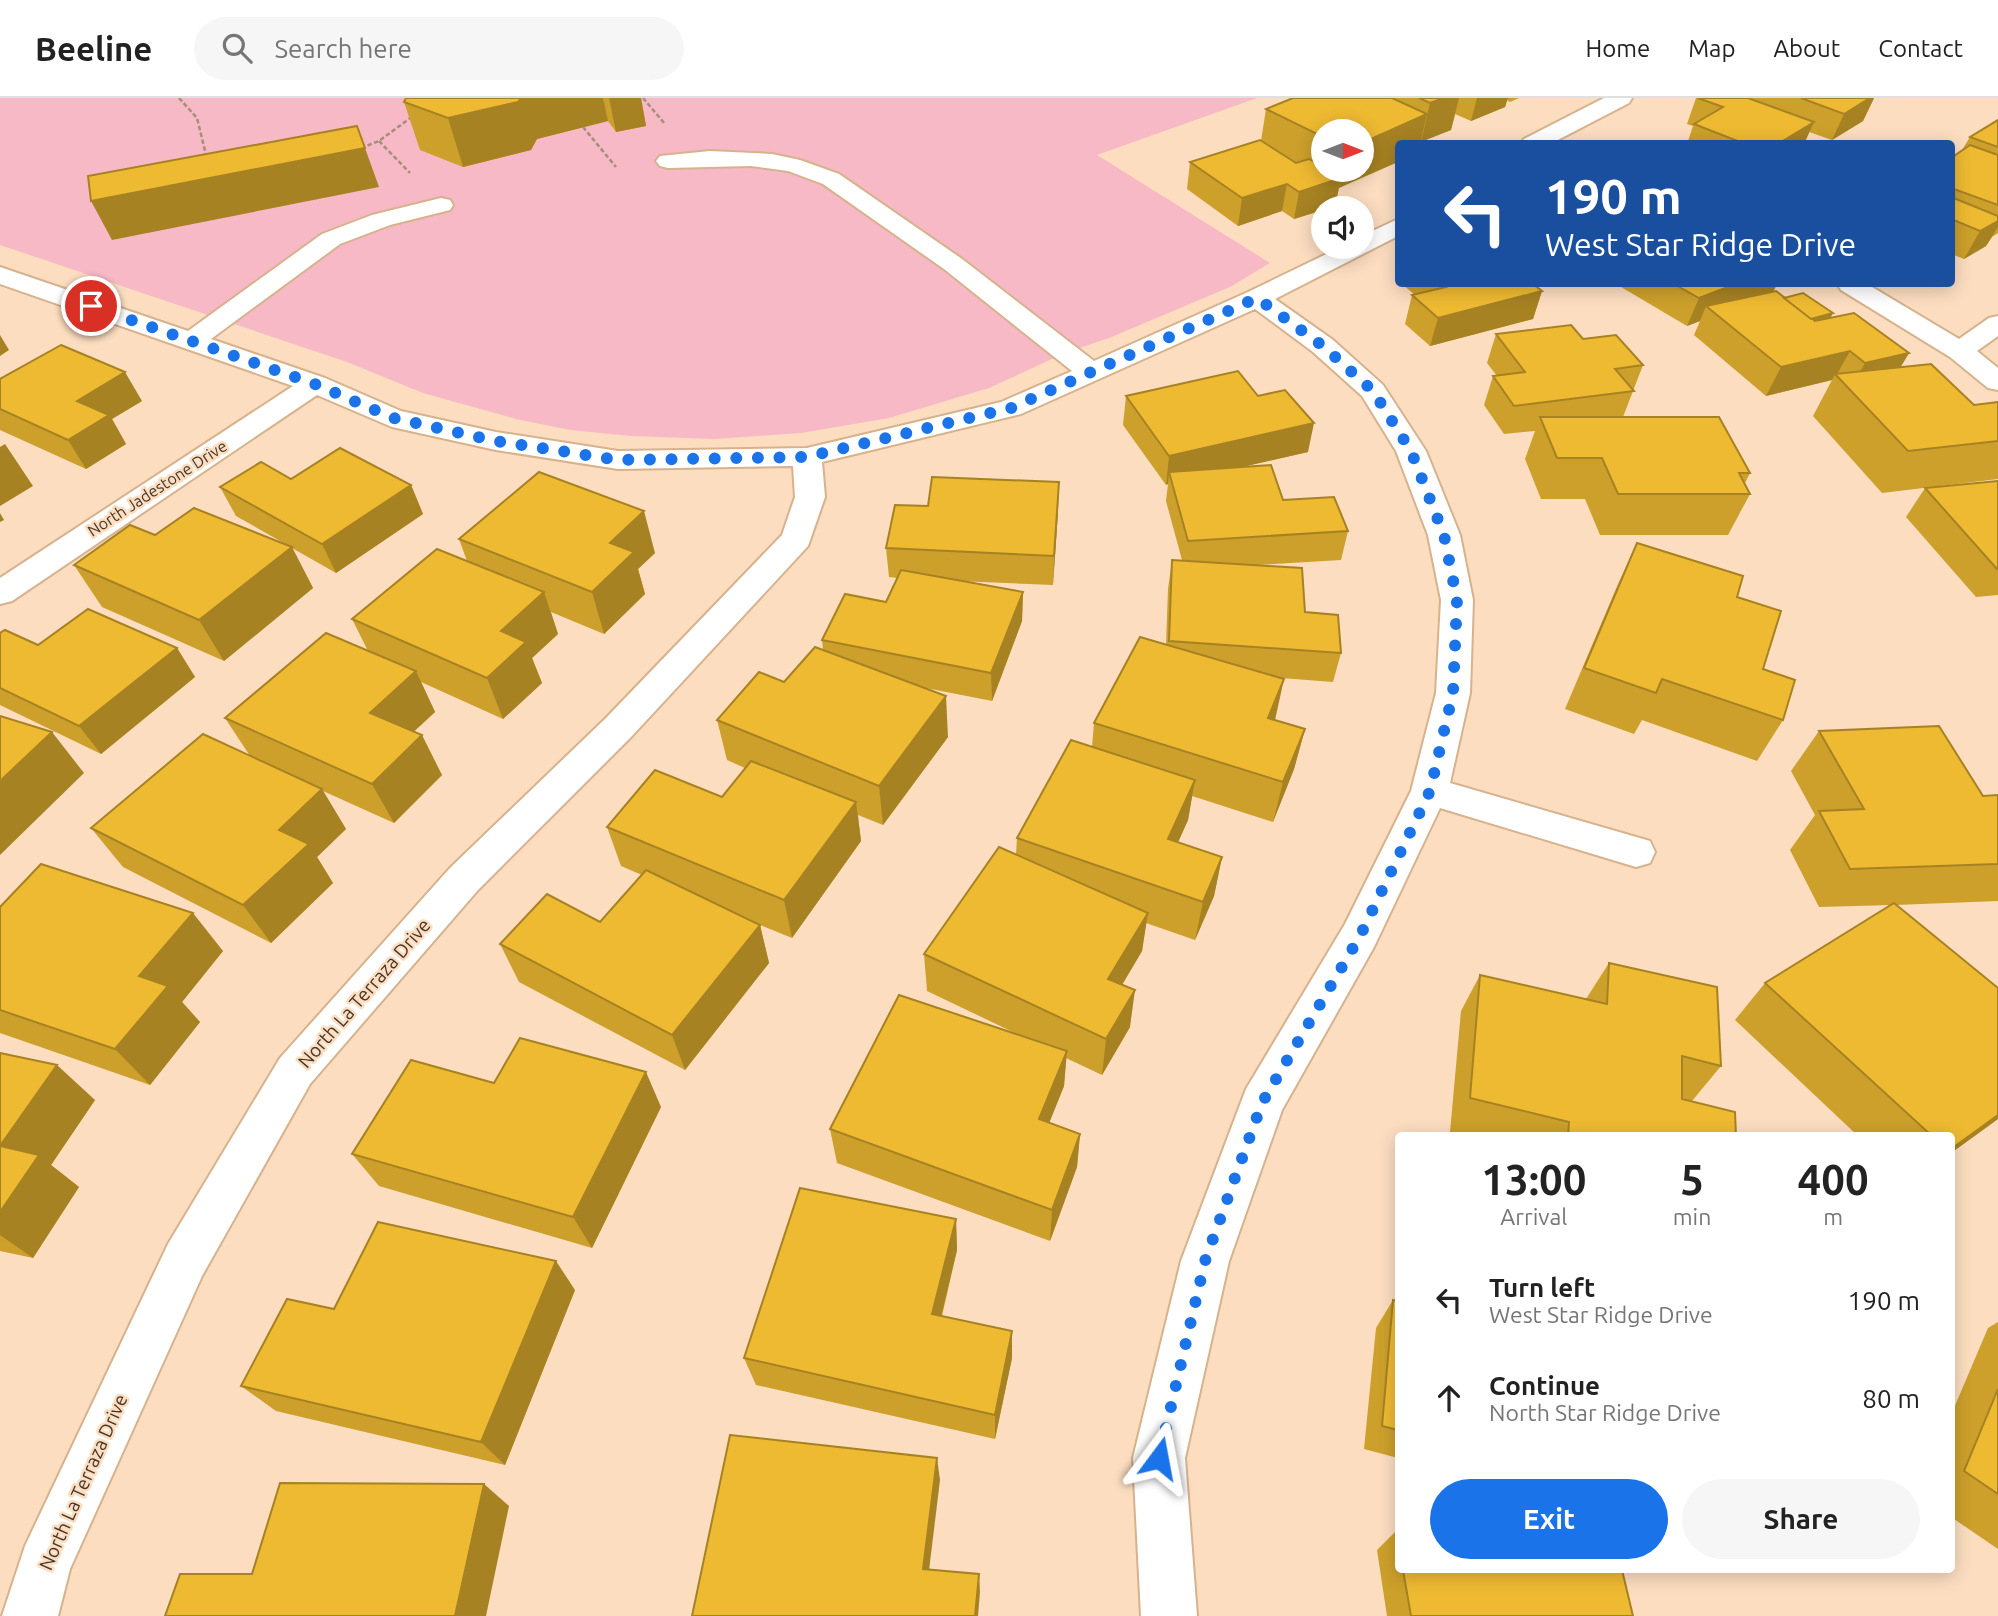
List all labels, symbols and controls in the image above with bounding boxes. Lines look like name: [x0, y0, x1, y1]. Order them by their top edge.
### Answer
search box: [194, 17, 684, 80]
icon: search: [218, 29, 256, 67]
text: Beeline: [35, 30, 152, 67]
text: Search here: [274, 34, 412, 63]
text: Home: [1585, 35, 1650, 62]
text: Map: [1688, 35, 1735, 62]
text: About: [1773, 35, 1840, 62]
text: Contact: [1878, 35, 1963, 62]
north arrow: [1311, 119, 1374, 182]
map controls: [1311, 119, 1374, 259]
icon: left: [1430, 168, 1521, 259]
text: 190 m: [1545, 168, 1682, 223]
button: sound: [1311, 196, 1374, 259]
text: West Star Ridge Drive: [1545, 226, 1856, 262]
pin: [61, 276, 121, 336]
icon: arrive: [72, 287, 110, 325]
street label: North Jadestone Drive: [84, 436, 230, 540]
street label: North La Terraza Drive: [293, 914, 435, 1072]
text: 13:00: [1481, 1156, 1586, 1203]
text: 5: [1680, 1156, 1704, 1203]
text: 400: [1798, 1156, 1869, 1203]
text: Arrival: [1500, 1204, 1567, 1229]
text: min: [1673, 1204, 1711, 1229]
text: m: [1823, 1204, 1843, 1229]
text: Turn left: [1489, 1273, 1595, 1302]
icon: left: [1430, 1281, 1468, 1319]
text: 190 m: [1848, 1286, 1920, 1315]
text: West Star Ridge Drive: [1489, 1302, 1713, 1327]
text: Continue: [1489, 1371, 1600, 1400]
icon: ahead: [1430, 1379, 1468, 1417]
text: 80 m: [1862, 1384, 1920, 1413]
street label: North La Terraza Drive: [34, 1391, 132, 1573]
text: North Star Ridge Drive: [1489, 1400, 1721, 1425]
position arrow: [1122, 1421, 1196, 1495]
button: Exit: [1430, 1479, 1668, 1559]
button: Share: [1682, 1479, 1920, 1559]

